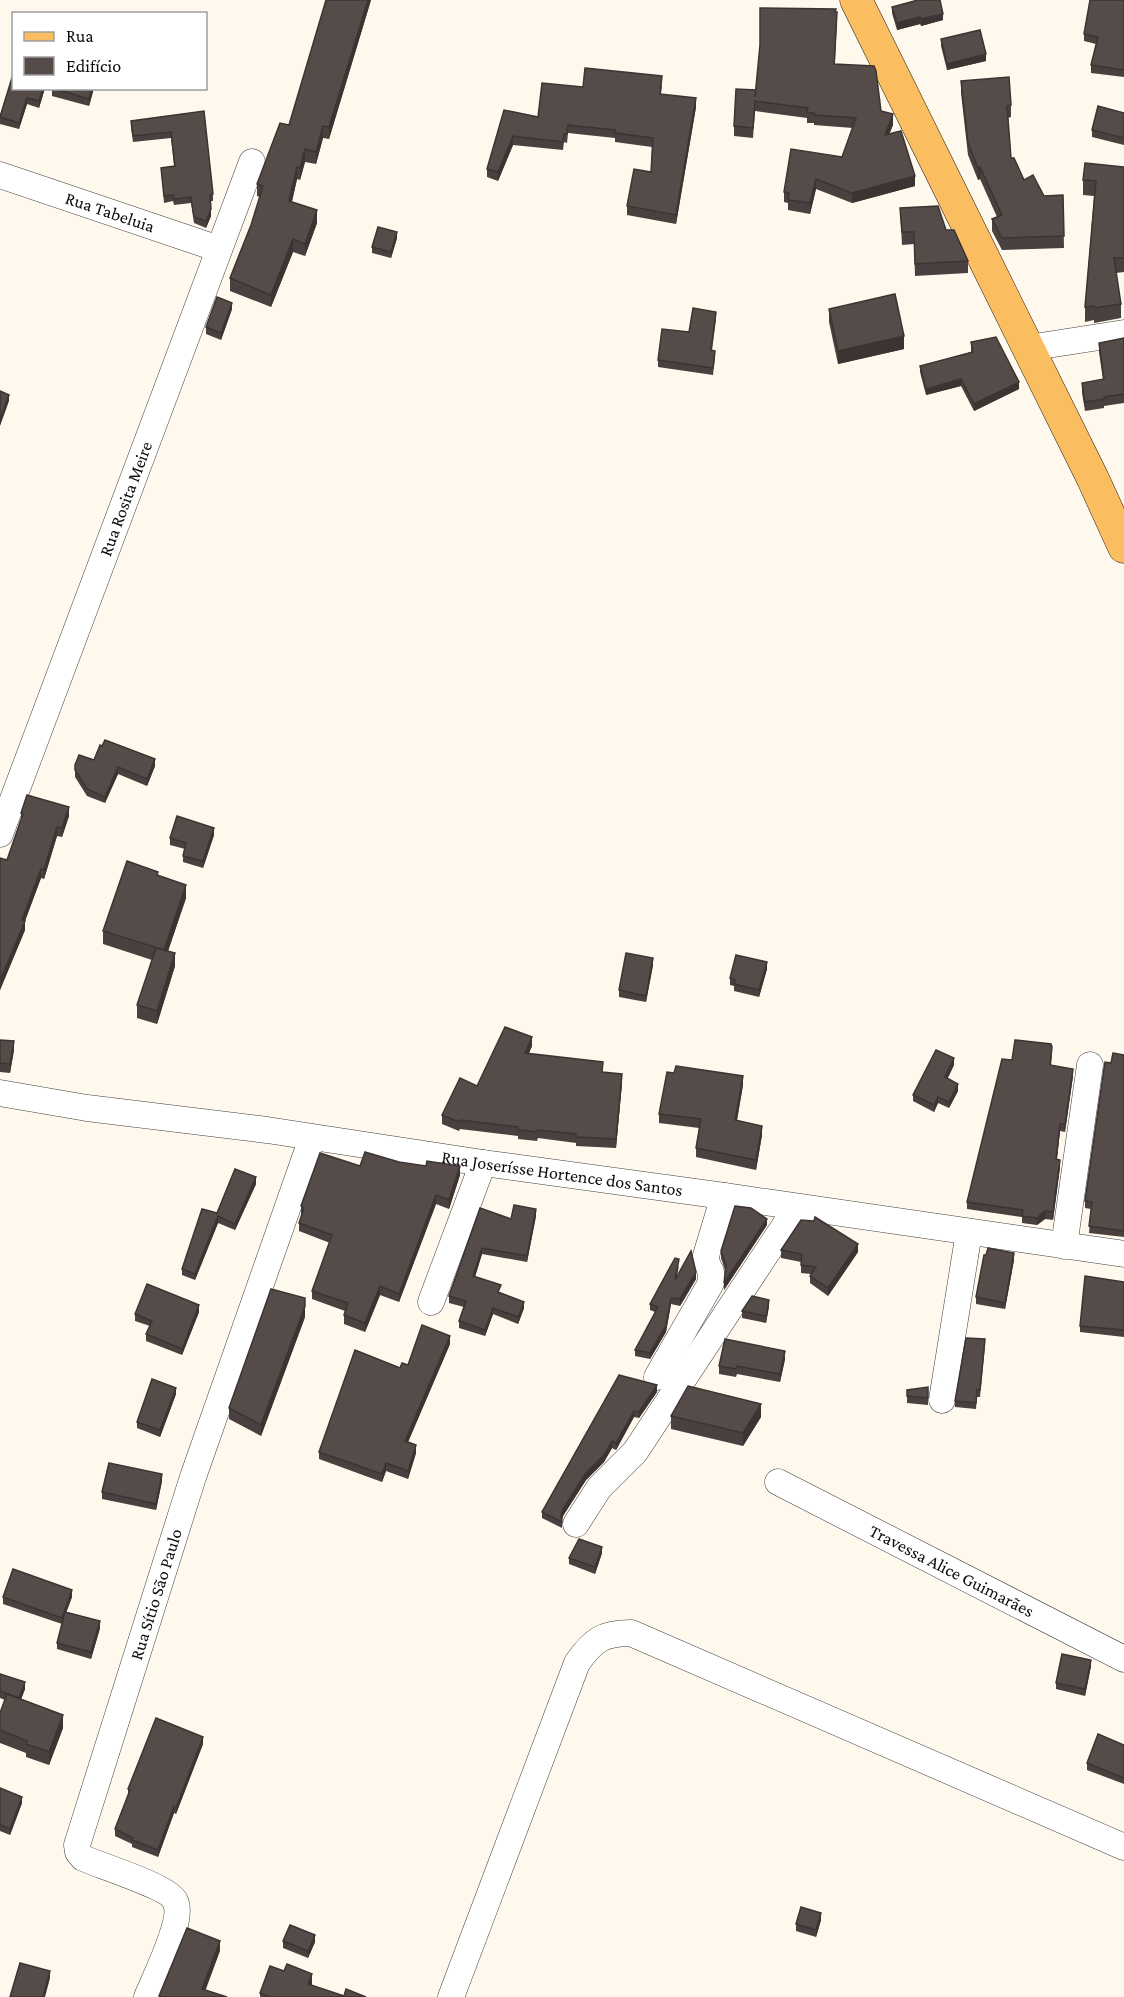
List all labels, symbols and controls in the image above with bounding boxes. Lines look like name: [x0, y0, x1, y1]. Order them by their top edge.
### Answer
legend: [12, 12, 207, 90]
text: Rua: [66, 26, 94, 46]
text: Edifício: [66, 56, 121, 76]
street label: Rua Tabeluia: [63, 188, 157, 237]
street label: Rua Rosita Meire: [95, 439, 156, 559]
street label: Rua Joserísse Hortence dos Santos: [440, 1147, 684, 1200]
street label: Travessa Alice Guimarães: [866, 1520, 1037, 1621]
street label: Rua Sítio São Paulo: [126, 1526, 186, 1662]

